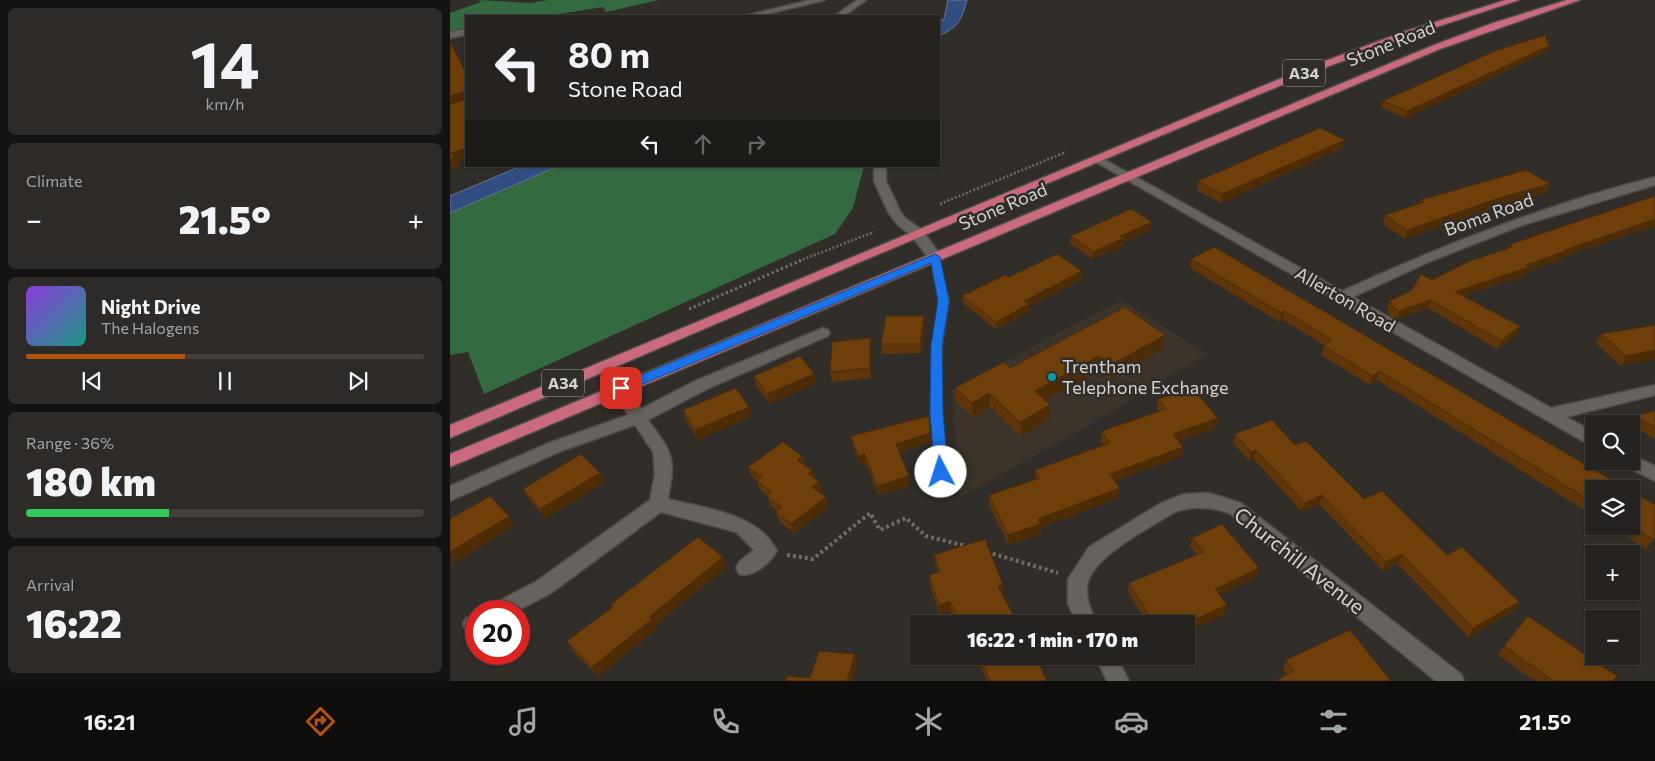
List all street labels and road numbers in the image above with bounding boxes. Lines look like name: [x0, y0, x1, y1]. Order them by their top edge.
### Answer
street label: Stone Road: [1343, 15, 1438, 71]
road number: A34: [1283, 59, 1325, 86]
street label: Stone Road: [955, 178, 1050, 235]
street label: Boma Road: [1441, 188, 1536, 240]
street label: Allerton Road: [1291, 262, 1400, 337]
road number: A34: [542, 369, 584, 396]
street label: Churchill Avenue: [1230, 501, 1370, 619]

